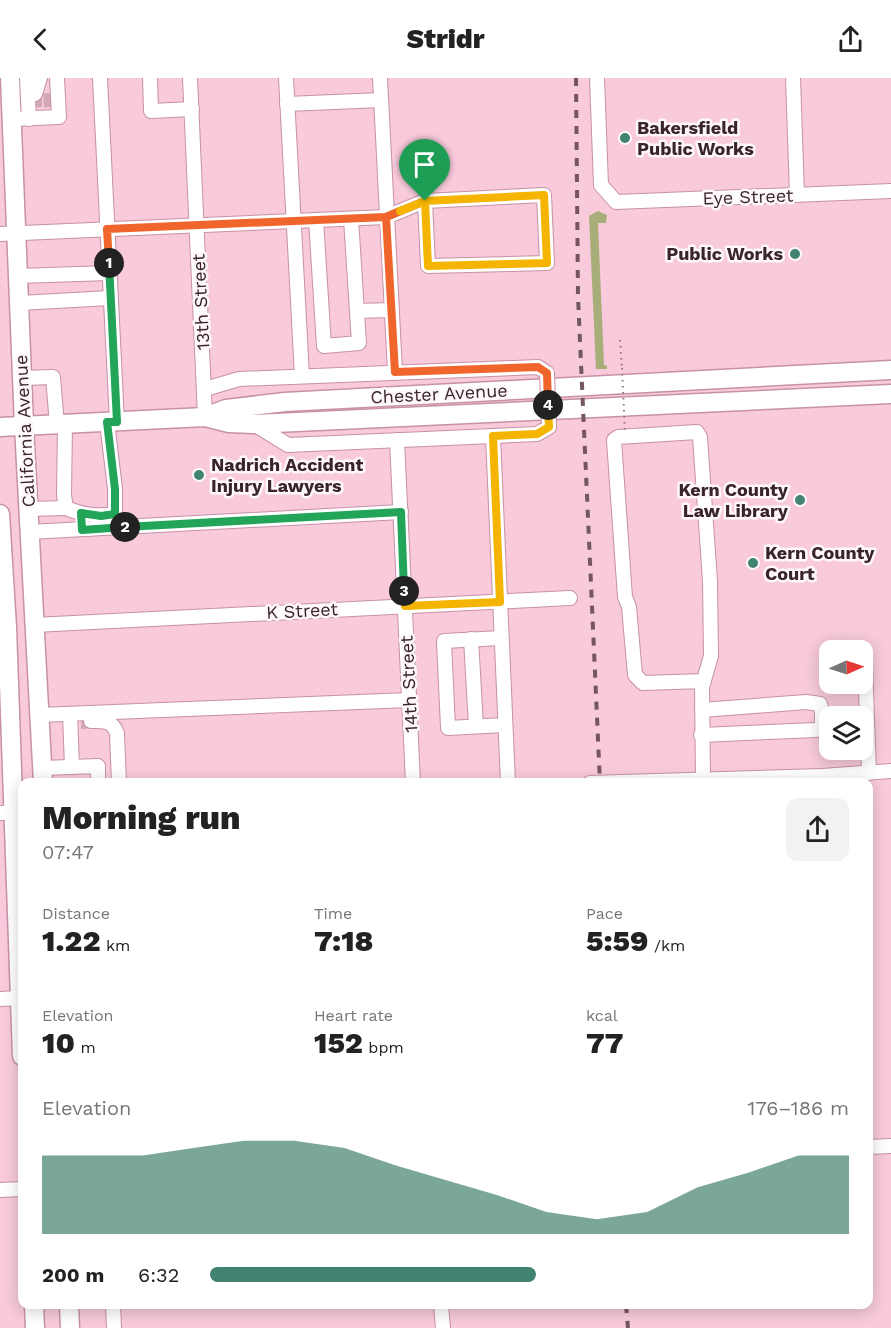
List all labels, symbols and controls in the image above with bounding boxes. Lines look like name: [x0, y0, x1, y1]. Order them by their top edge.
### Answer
icon: back: [24, 23, 57, 56]
text: Stridr: [406, 23, 485, 55]
icon: share: [834, 23, 867, 56]
place label: Bakersfield Public Works: [637, 117, 754, 159]
marker: Bakersfield Public Works: [618, 131, 632, 145]
pin: [399, 139, 450, 201]
icon: arrive: [408, 148, 441, 181]
street label: Eye Street: [702, 184, 794, 209]
place label: Public Works: [666, 243, 783, 264]
marker: Public Works: [788, 247, 802, 261]
pin: 1: [94, 248, 124, 278]
text: 1: [106, 253, 112, 272]
street label: 13th Street: [187, 253, 214, 351]
street label: California Avenue: [10, 354, 39, 508]
street label: Chester Avenue: [370, 379, 508, 408]
pin: 4: [533, 390, 563, 420]
text: 4: [543, 395, 553, 414]
place label: Nadrich Accident Injury Lawyers: [211, 454, 363, 496]
marker: Nadrich Accident Injury Lawyers: [192, 468, 206, 482]
place label: Kern County Law Library: [678, 479, 789, 521]
marker: Kern County Law Library: [793, 493, 807, 507]
pin: 2: [110, 512, 140, 542]
text: 2: [120, 517, 130, 536]
place label: Kern County Court: [765, 542, 875, 584]
marker: Kern County Court: [746, 556, 760, 570]
pin: 3: [389, 576, 419, 606]
text: 3: [399, 581, 409, 600]
street label: K Street: [266, 598, 339, 623]
street label: 14th Street: [395, 635, 422, 733]
north arrow: [819, 640, 873, 694]
map controls: [819, 640, 873, 760]
button: layers: [819, 706, 873, 760]
text: Morning run: [42, 798, 241, 837]
button: share: [786, 798, 849, 861]
text: 07:47: [42, 840, 94, 864]
text: Distance: [42, 904, 110, 923]
text: Time: [314, 904, 352, 923]
text: Pace: [586, 904, 623, 923]
text: 1.22: [42, 923, 100, 958]
text: 7:18: [314, 923, 373, 958]
text: 5:59: [586, 923, 649, 958]
text: km: [100, 936, 130, 955]
text: /km: [649, 936, 685, 955]
text: Elevation: [42, 1006, 113, 1025]
text: Heart rate: [314, 1006, 393, 1025]
text: kcal: [586, 1006, 618, 1025]
text: 10: [42, 1025, 75, 1060]
text: 152: [314, 1025, 363, 1060]
text: 77: [586, 1025, 624, 1060]
text: m: [75, 1038, 96, 1057]
text: bpm: [363, 1038, 404, 1057]
text: Elevation: [42, 1096, 131, 1120]
text: 176–186 m: [748, 1096, 849, 1120]
text: 200 m: [42, 1263, 104, 1287]
text: 6:32: [138, 1263, 179, 1287]

